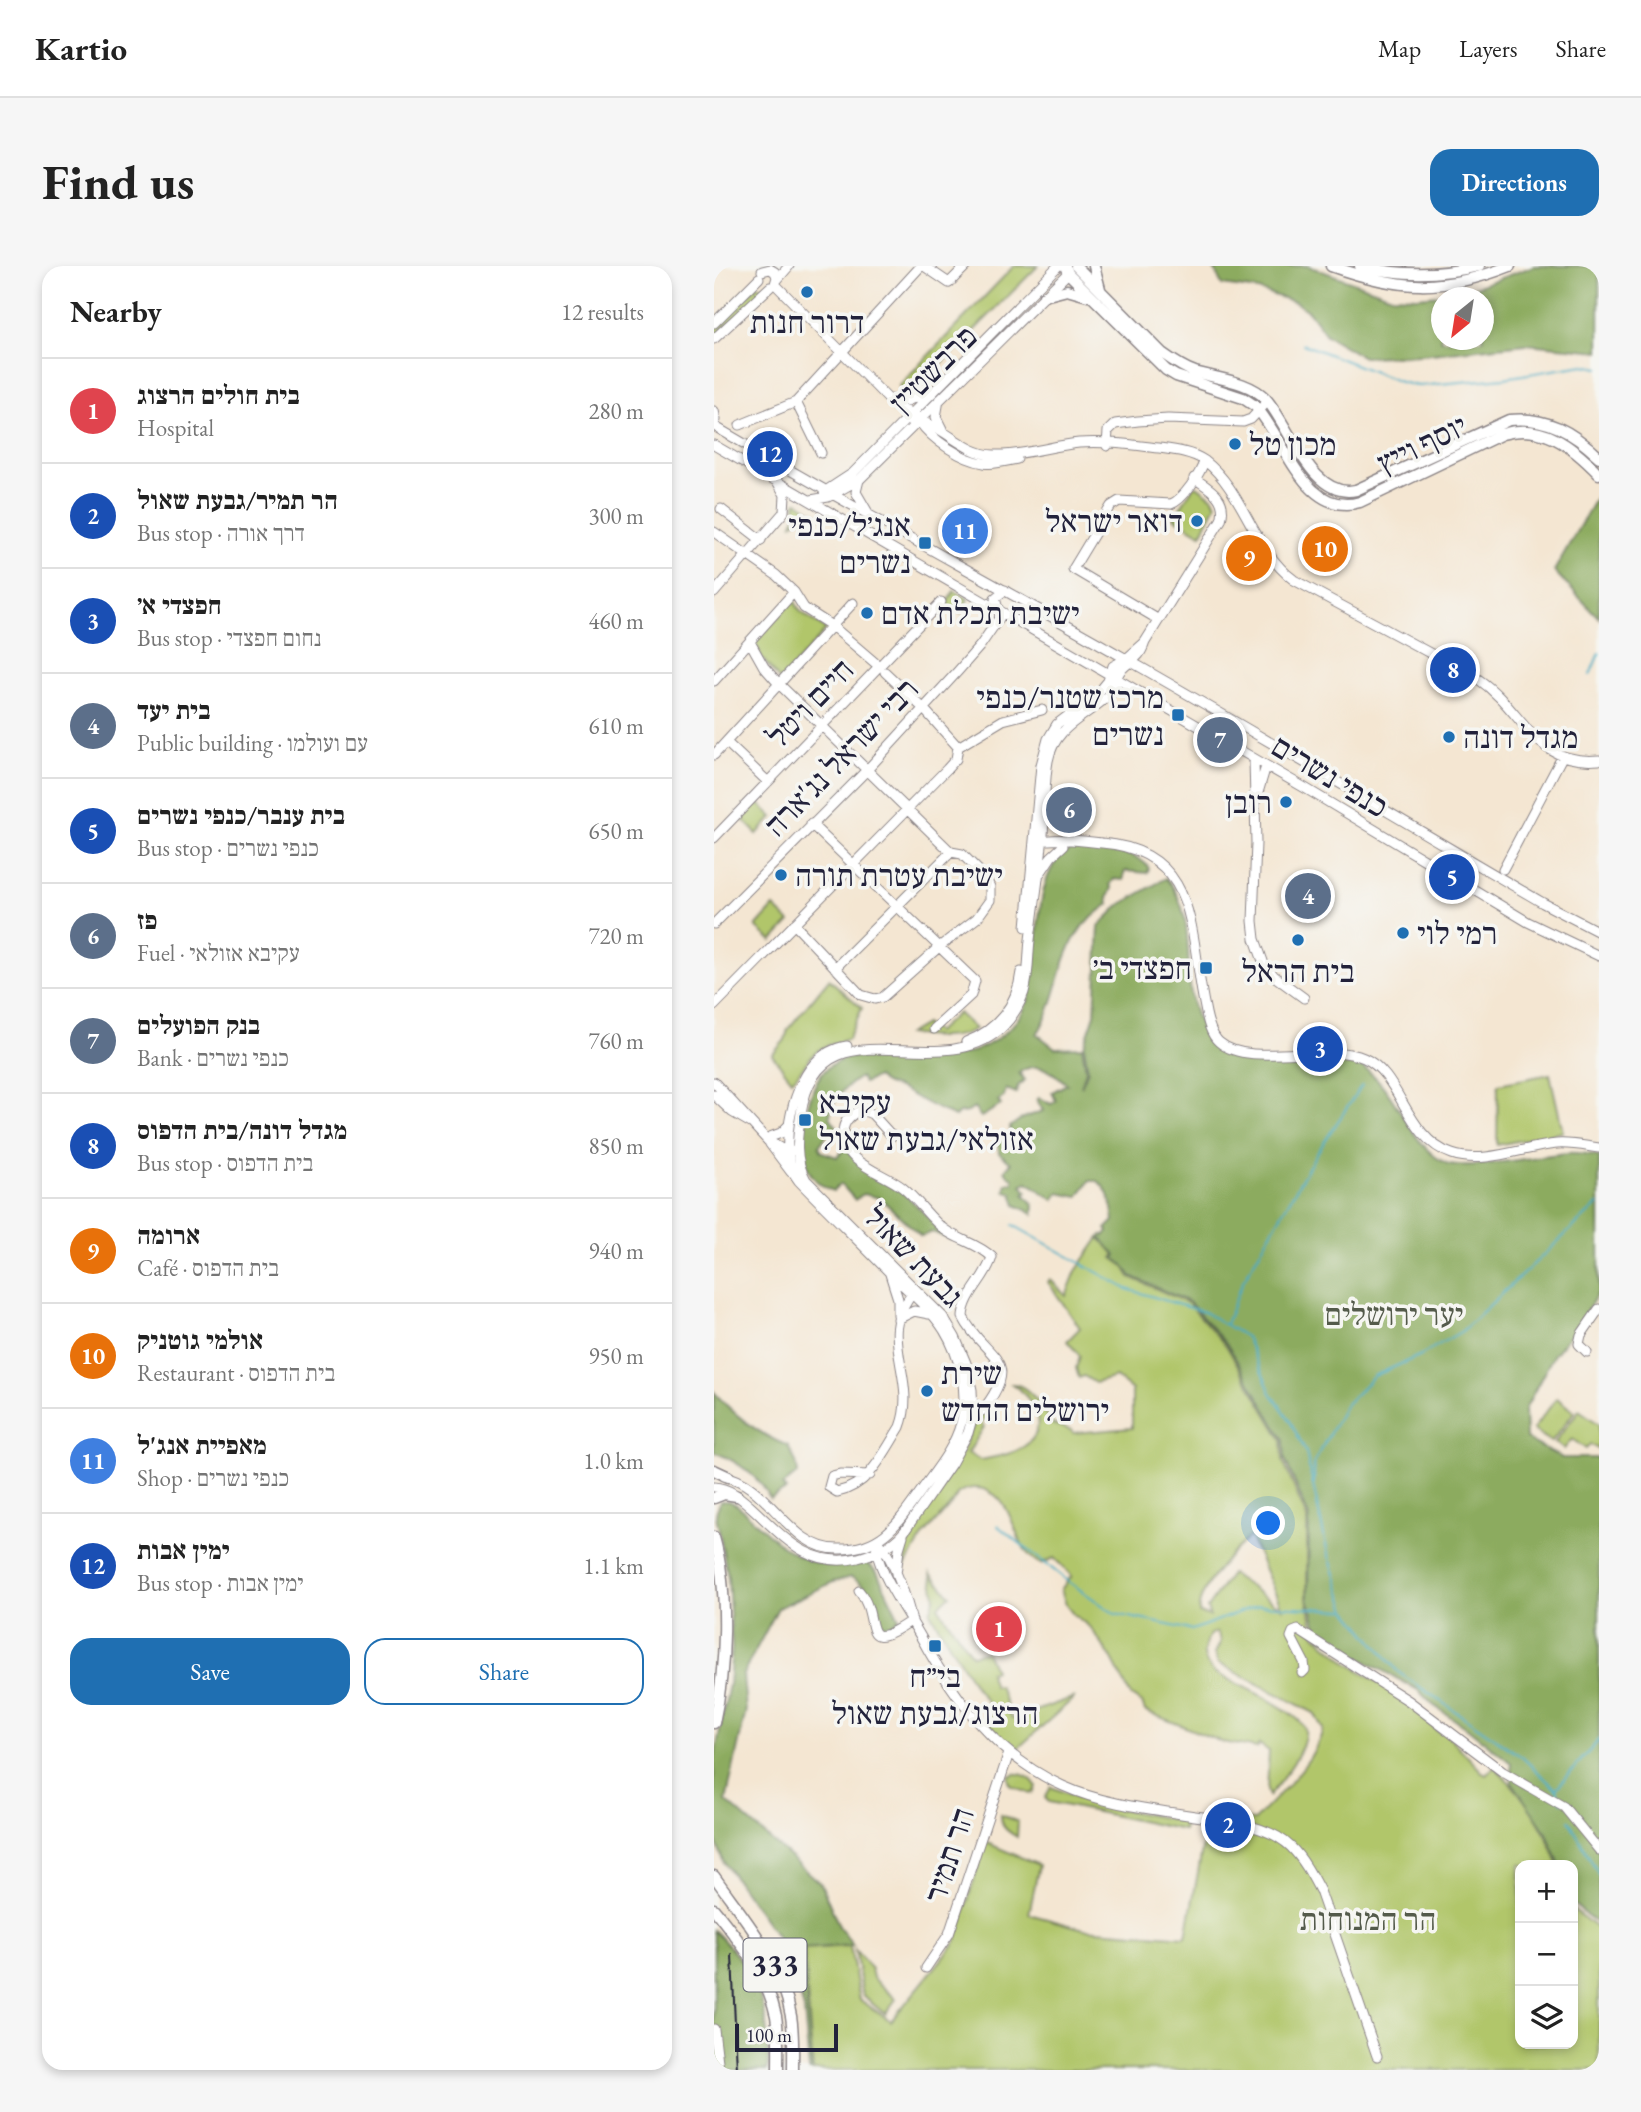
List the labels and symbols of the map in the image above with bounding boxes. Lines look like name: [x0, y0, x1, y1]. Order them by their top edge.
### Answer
marker: דרור חנות: [799, 284, 815, 300]
north arrow: [1431, 287, 1494, 350]
place label: דרור חנות: [750, 301, 864, 343]
street label: פרבשטיין: [880, 316, 986, 422]
street label: יוסף וייץ: [1370, 404, 1474, 484]
place label: מכון טל: [1249, 423, 1337, 465]
pin: 12: [747, 428, 793, 480]
marker: מכון טל: [1227, 436, 1243, 452]
place label: דואר ישראל: [1045, 500, 1183, 542]
place label: אנג׳ל/כנפי נשרים: [788, 504, 911, 583]
pin: 11: [942, 505, 988, 557]
marker: דואר ישראל: [1189, 513, 1205, 529]
pin: 10: [1302, 523, 1348, 575]
pin: 9: [1226, 532, 1272, 584]
marker: אנג׳ל/כנפי נשרים: [917, 535, 933, 551]
place label: ישיבת תכלת אדם: [881, 592, 1080, 634]
marker: ישיבת תכלת אדם: [859, 605, 875, 621]
pin: 8: [1430, 644, 1476, 696]
street label: חיים ויטל: [757, 649, 863, 757]
street label: רבי ישראל נג'ארה: [755, 668, 927, 846]
place label: מרכז שטנר/כנפי נשרים: [976, 676, 1164, 755]
marker: מרכז שטנר/כנפי נשרים: [1170, 707, 1186, 723]
pin: 7: [1197, 714, 1243, 766]
place label: מגדל דונה: [1463, 716, 1578, 758]
street label: כנפי נשרים: [1264, 725, 1396, 827]
marker: מגדל דונה: [1441, 729, 1457, 745]
place label: רובן: [1225, 781, 1272, 823]
pin: 6: [1046, 784, 1092, 836]
marker: רובן: [1278, 794, 1294, 810]
pin: 5: [1429, 851, 1475, 903]
place label: ישיבת עטרת תורה: [795, 854, 1003, 896]
marker: ישיבת עטרת תורה: [773, 867, 789, 883]
pin: 4: [1285, 870, 1331, 922]
place label: רמי לוי: [1417, 912, 1497, 954]
marker: רמי לוי: [1395, 925, 1411, 941]
marker: בית הראל: [1290, 932, 1306, 948]
place label: חפצדי ב׳: [1093, 947, 1192, 989]
place label: בית הראל: [1241, 950, 1355, 992]
marker: חפצדי ב׳: [1198, 960, 1214, 976]
pin: 3: [1297, 1023, 1343, 1075]
place label: עקיבא אזולאי/גבעת שאול: [819, 1081, 1034, 1160]
marker: עקיבא אזולאי/גבעת שאול: [797, 1112, 813, 1128]
street label: גבעת שאול: [855, 1196, 973, 1316]
park label: יער ירושלים: [1325, 1293, 1463, 1335]
place label: שירת ירושלים החדש: [941, 1352, 1109, 1431]
marker: שירת ירושלים החדש: [919, 1383, 935, 1399]
your location: [1251, 1506, 1285, 1540]
pin: 1: [976, 1603, 1022, 1655]
marker: בי״ח הרצוג/גבעת שאול: [927, 1638, 943, 1654]
place label: בי״ח הרצוג/גבעת שאול: [832, 1655, 1038, 1734]
pin: 2: [1205, 1799, 1251, 1851]
street label: הר תמיר: [914, 1802, 984, 1908]
park label: הר המנוחות: [1300, 1898, 1436, 1940]
road number: 333: [743, 1938, 806, 1992]
scale bar: [735, 2021, 838, 2053]

